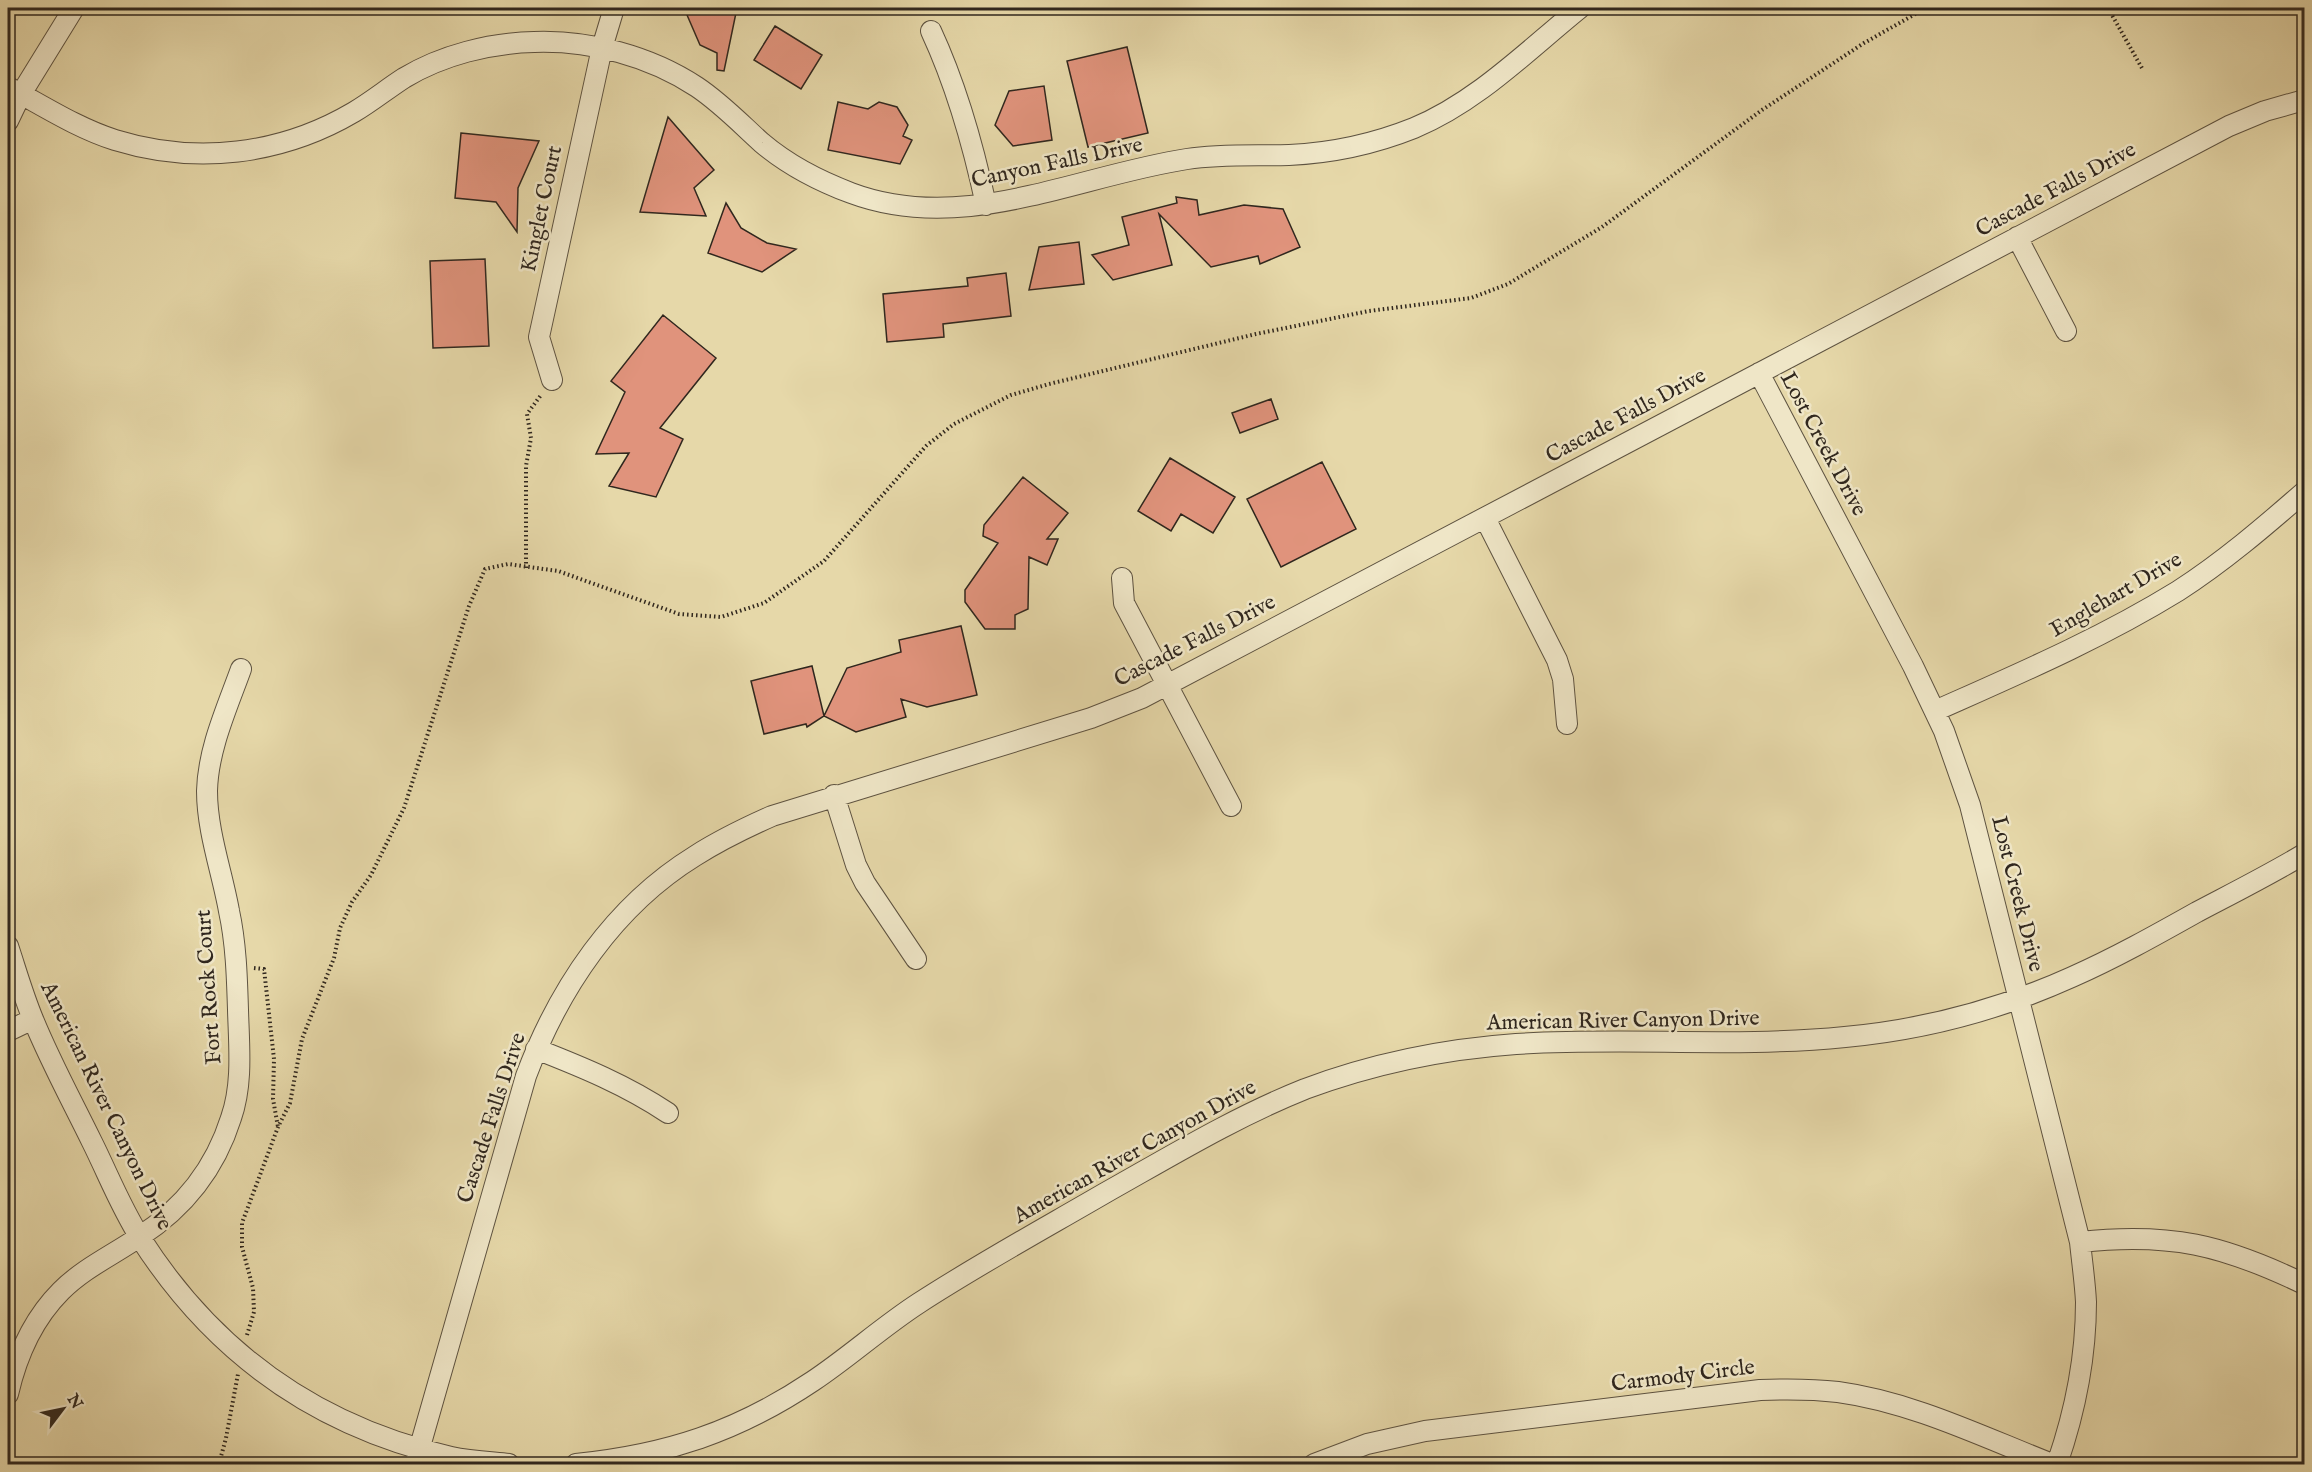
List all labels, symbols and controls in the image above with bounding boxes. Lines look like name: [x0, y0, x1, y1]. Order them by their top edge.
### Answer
street label: Canyon Falls Drive: [969, 131, 1145, 195]
street label: Cascade Falls Drive: [1971, 136, 2141, 244]
street label: Kinglet Court: [515, 143, 569, 275]
street label: Cascade Falls Drive: [1541, 362, 1711, 470]
street label: Lost Creek Drive: [1773, 367, 1873, 521]
street label: Englehart Drive: [2045, 546, 2187, 644]
street label: Cascade Falls Drive: [1110, 588, 1280, 694]
street label: Lost Creek Drive: [1984, 813, 2050, 975]
street label: Fort Rock Court: [190, 908, 228, 1065]
street label: American River Canyon Drive: [33, 976, 178, 1235]
street label: American River Canyon Drive: [1485, 1005, 1760, 1037]
street label: Cascade Falls Drive: [451, 1029, 533, 1207]
street label: American River Canyon Drive: [1008, 1074, 1261, 1231]
street label: Carmody Circle: [1610, 1353, 1756, 1399]
north arrow: [33, 1379, 93, 1439]
text: N: [61, 1390, 86, 1413]

